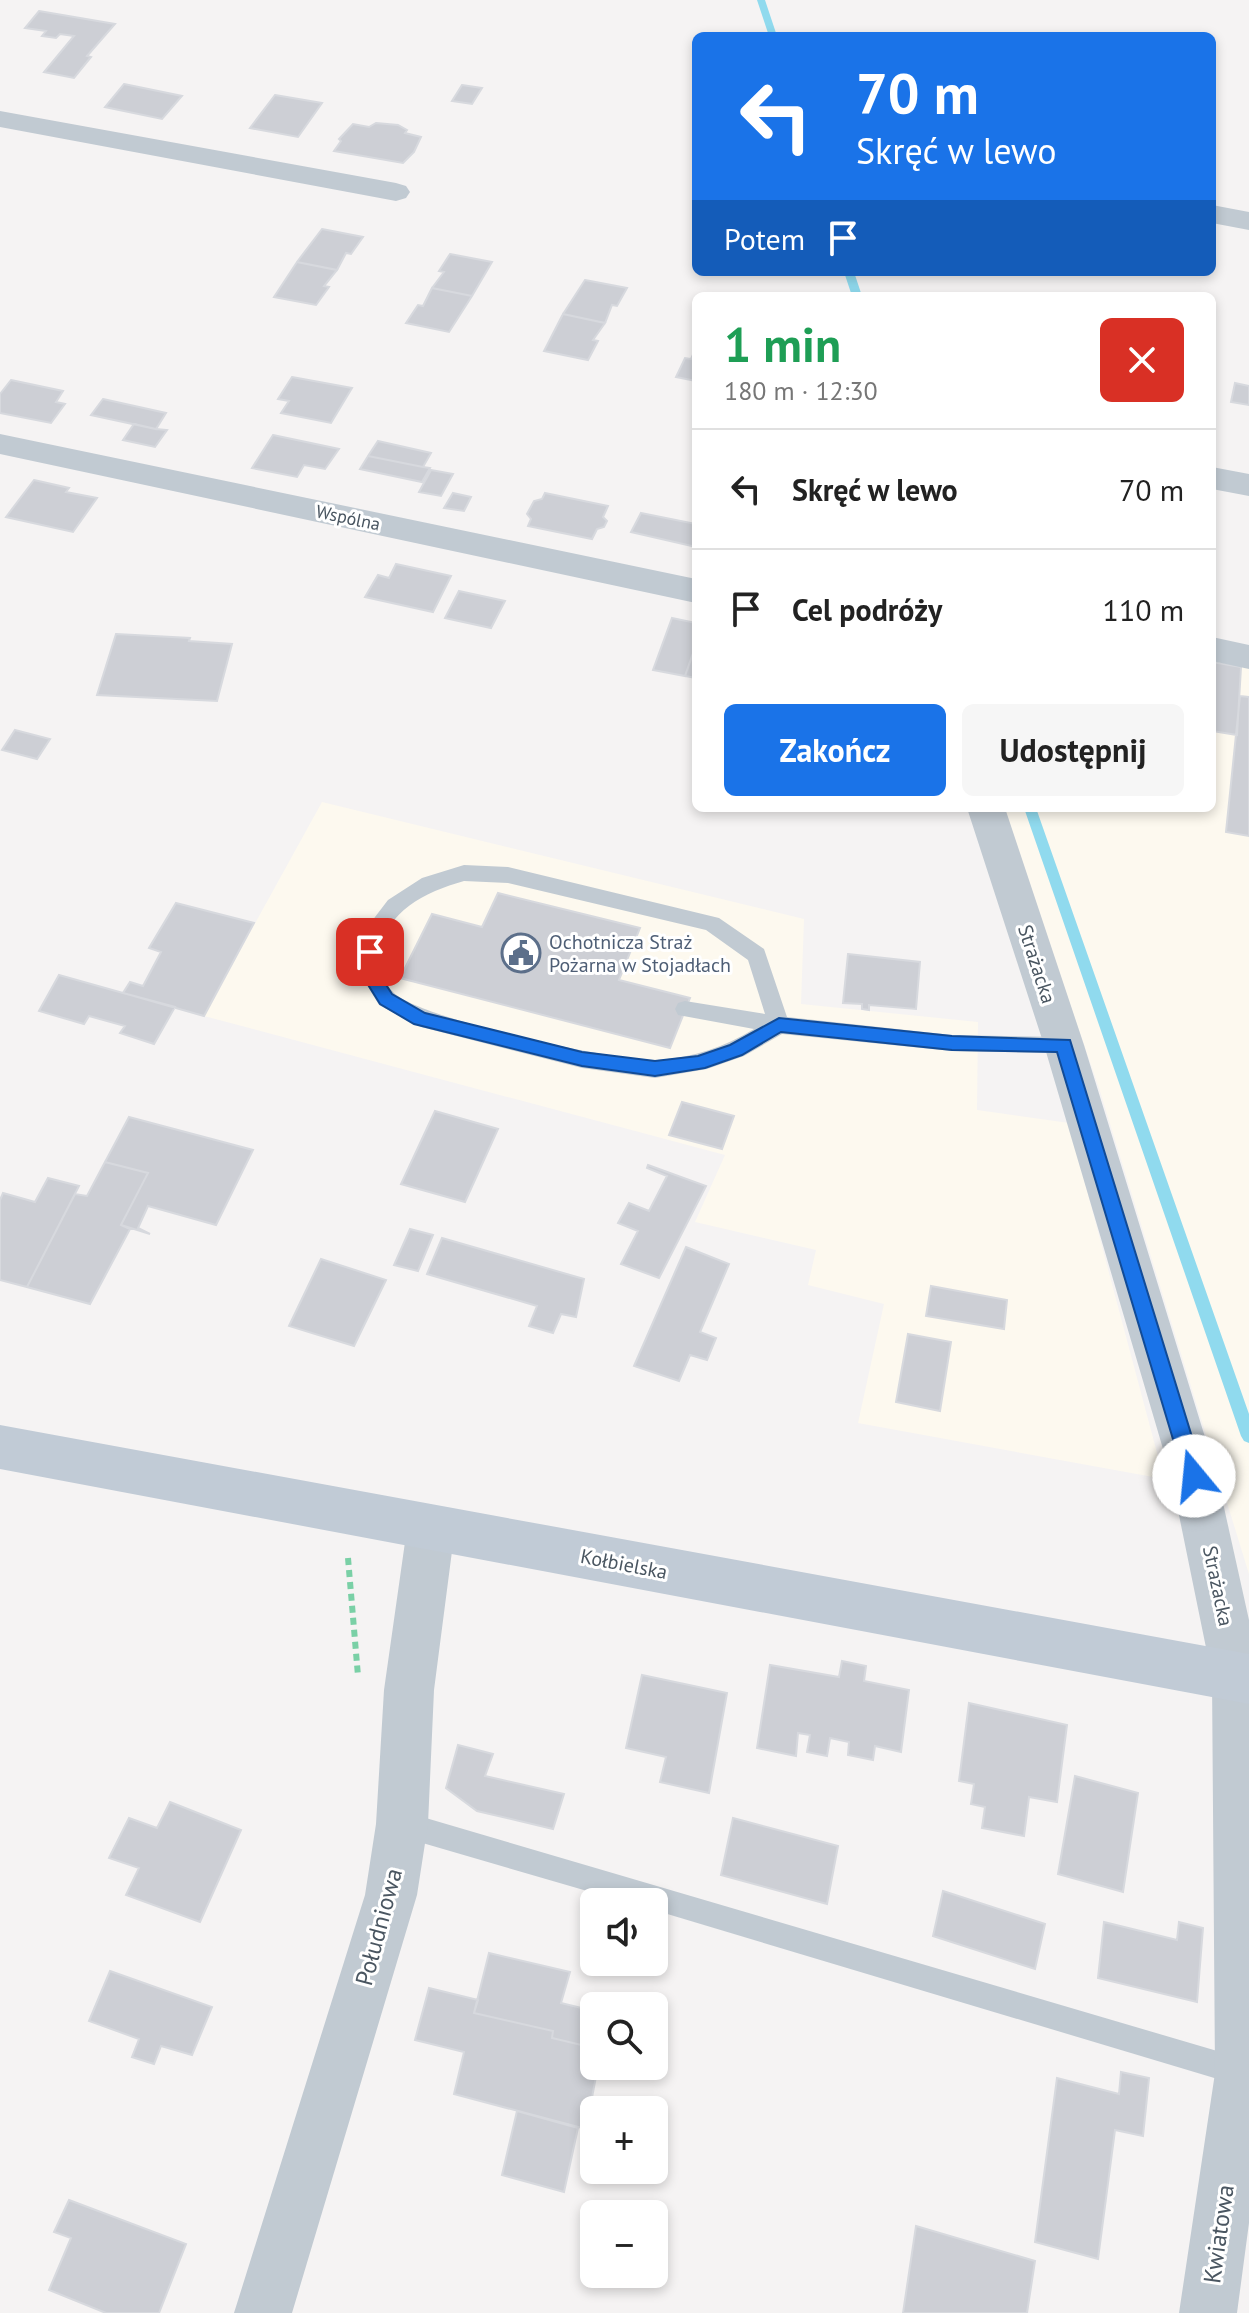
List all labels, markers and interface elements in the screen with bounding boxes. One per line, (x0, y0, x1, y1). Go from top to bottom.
text: 70 m (856, 57, 979, 129)
icon: left (724, 64, 828, 168)
text: Skręć w lewo (856, 127, 1056, 174)
icon: arrive (821, 216, 865, 260)
text: Potem (724, 219, 805, 258)
text: 1 min (724, 313, 841, 375)
button: close (1100, 318, 1184, 402)
text: 180 m · 12:30 (724, 374, 878, 407)
icon: left (724, 467, 768, 511)
text: Skręć w lewo (792, 470, 958, 509)
text: 70 m (1119, 470, 1184, 509)
street label: Wspólna (314, 499, 382, 536)
icon: arrive (724, 587, 768, 631)
text: Cel podróży (792, 590, 942, 629)
text: 110 m (1103, 590, 1184, 629)
button: Zakończ (724, 704, 946, 796)
button: Udostępnij (962, 704, 1184, 796)
pin (336, 918, 404, 986)
street label: Strażacka (1012, 921, 1062, 1007)
place label: Ochotnicza Straż Pożarna w Stojadłach (549, 929, 731, 978)
icon: arrive (348, 930, 392, 974)
public building icon: Ochotnicza Straż Pożarna w Stojadłach (500, 932, 542, 974)
position arrow (1152, 1434, 1236, 1518)
street label: Kołbielska (578, 1543, 670, 1585)
street label: Strażacka (1197, 1543, 1239, 1629)
street label: Południowa (348, 1865, 409, 1989)
map controls (580, 1888, 668, 2288)
button: sound (580, 1888, 668, 1976)
button: search (580, 1992, 668, 2080)
button: + (580, 2096, 668, 2184)
street label: Kwiatowa (1196, 2183, 1241, 2285)
button: − (580, 2200, 668, 2288)

